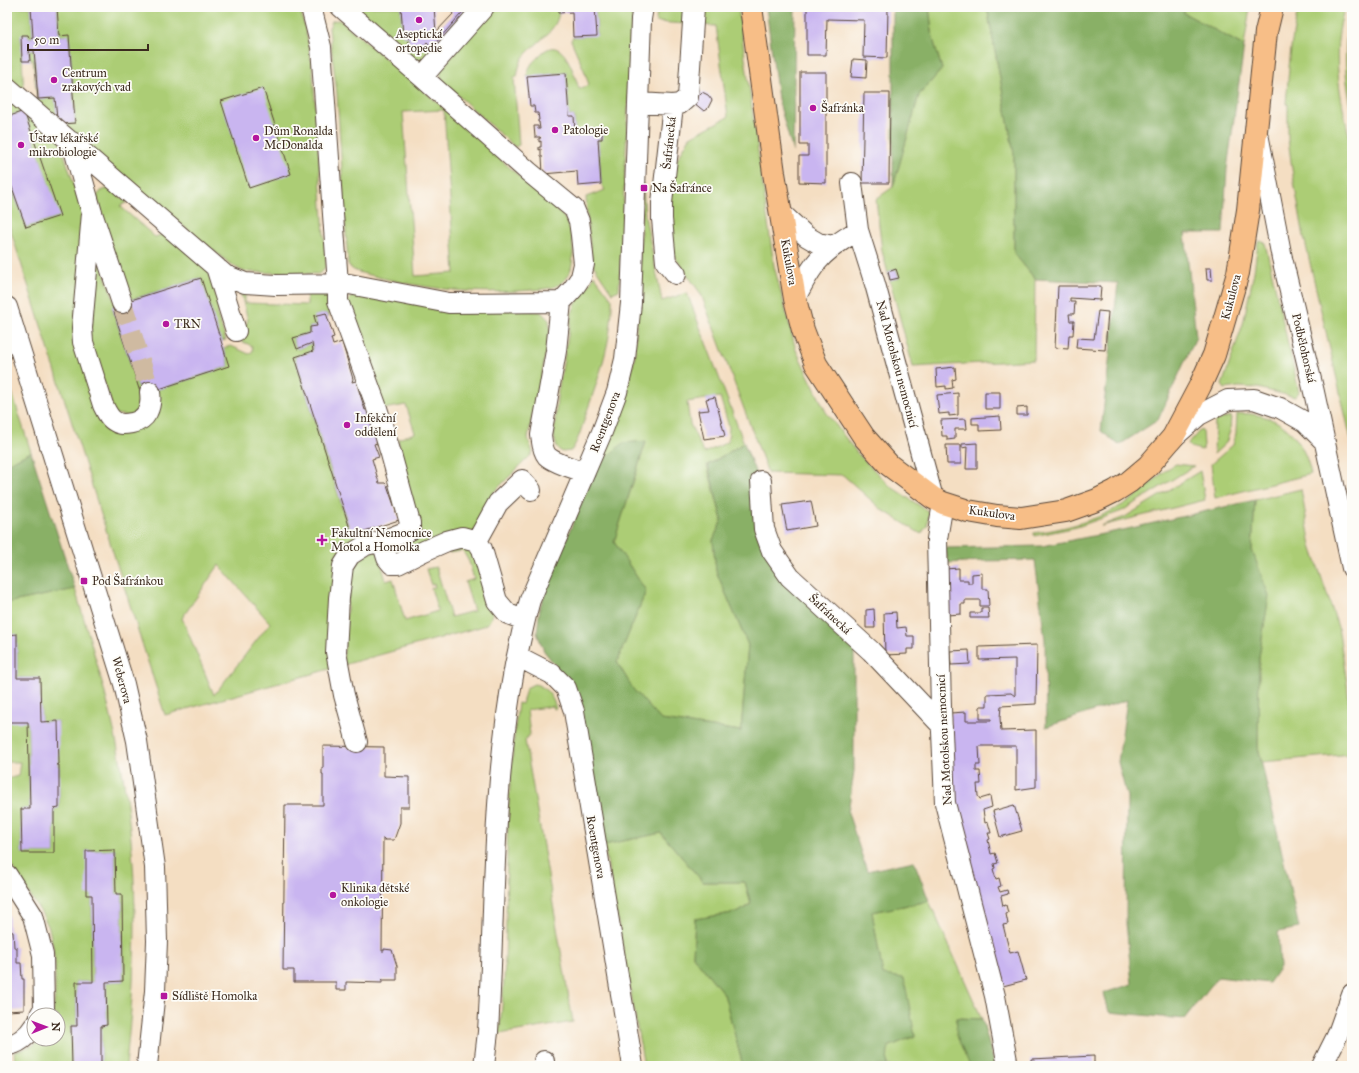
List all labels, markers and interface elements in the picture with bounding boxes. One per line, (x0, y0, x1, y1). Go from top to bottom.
marker: Aseptická ortopedie (414, 15, 424, 25)
scale bar (28, 26, 148, 52)
place label: Aseptická ortopedie (395, 27, 443, 55)
text: 50 m (34, 33, 59, 47)
place label: Centrum zrakových vad (62, 66, 131, 94)
marker: Centrum zrakových vad (49, 75, 59, 85)
place label: Šafránka (821, 99, 865, 115)
marker: Šafránka (808, 103, 818, 113)
street label: Šafránecká (657, 115, 679, 170)
place label: Patologie (563, 123, 608, 138)
place label: Dům Ronalda McDonalda (264, 124, 334, 152)
marker: Patologie (550, 125, 560, 135)
place label: Ústav lékařské mikrobiologie (29, 129, 98, 160)
marker: Dům Ronalda McDonalda (251, 133, 261, 143)
marker: Ústav lékařské mikrobiologie (16, 140, 26, 150)
place label: Na Šafránce (652, 179, 712, 195)
marker: Na Šafránce (639, 183, 649, 193)
street label: Kukulova (778, 238, 800, 287)
street label: Kukulova (1218, 272, 1244, 321)
street label: Nad Motolskou nemocnicí (873, 299, 921, 430)
street label: Podbělohorská (1289, 312, 1319, 385)
place label: TRN (174, 317, 201, 331)
marker: TRN (161, 319, 171, 329)
street label: Roentgenova (587, 389, 624, 455)
place label: Infekční oddělení (355, 411, 397, 439)
marker: Infekční oddělení (342, 420, 352, 430)
street label: Kukulova (968, 503, 1017, 523)
place label: Fakultní Nemocnice Motol a Homolka (331, 526, 431, 554)
marker: Fakultní Nemocnice Motol a Homolka (316, 534, 328, 546)
place label: Pod Šafránkou (92, 572, 164, 588)
marker: Pod Šafránkou (79, 576, 89, 586)
street label: Šafránecká (806, 589, 856, 638)
street label: Weberova (109, 655, 135, 706)
street label: Nad Motolskou nemocnicí (934, 673, 954, 806)
street label: Roentgenova (583, 814, 609, 881)
place label: Klinika dětské onkologie (341, 881, 409, 910)
marker: Klinika dětské onkologie (328, 890, 338, 900)
place label: Sídliště Homolka (172, 989, 258, 1003)
marker: Sídliště Homolka (159, 991, 169, 1001)
north arrow (26, 1007, 66, 1047)
text: N (49, 1022, 62, 1032)

